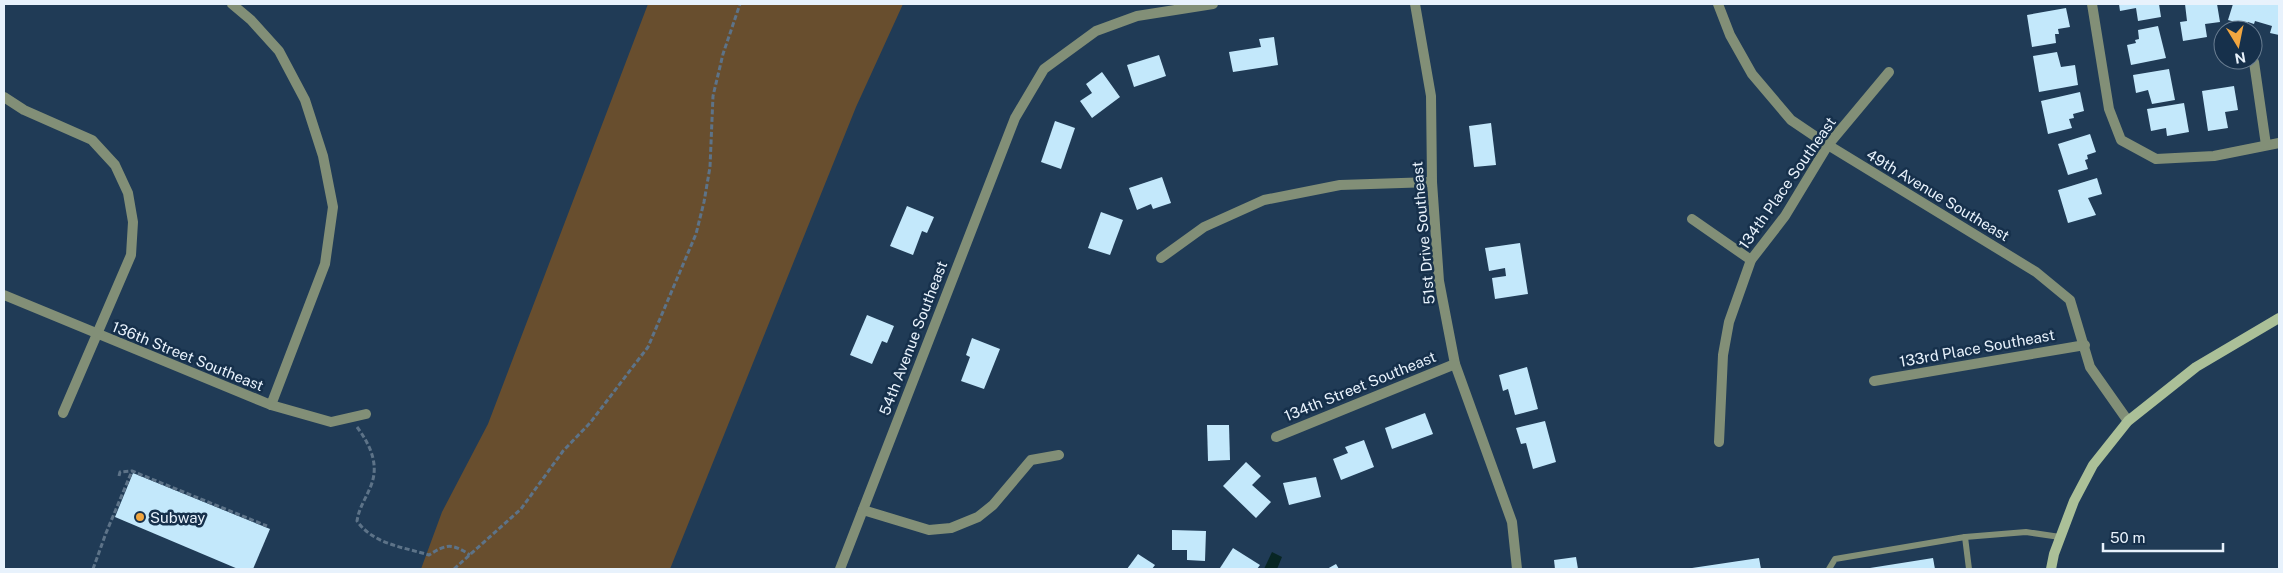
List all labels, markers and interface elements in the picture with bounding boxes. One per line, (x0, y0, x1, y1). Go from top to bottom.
north arrow (2213, 20, 2263, 70)
text: N (2233, 49, 2247, 67)
street label: 134th Place Southeast (1735, 114, 1839, 252)
street label: 49th Avenue Southeast (1864, 146, 2013, 244)
street label: 51st Drive Southeast (1408, 161, 1438, 305)
street label: 54th Avenue Southeast (876, 258, 950, 418)
street label: 136th Street Southeast (110, 318, 266, 394)
street label: 133rd Place Southeast (1898, 326, 2056, 370)
street label: 134th Street Southeast (1282, 348, 1438, 424)
place label: Subway (150, 509, 205, 526)
marker: Subway (134, 511, 146, 523)
scale bar (2103, 520, 2223, 552)
text: 50 m (2110, 529, 2145, 546)

